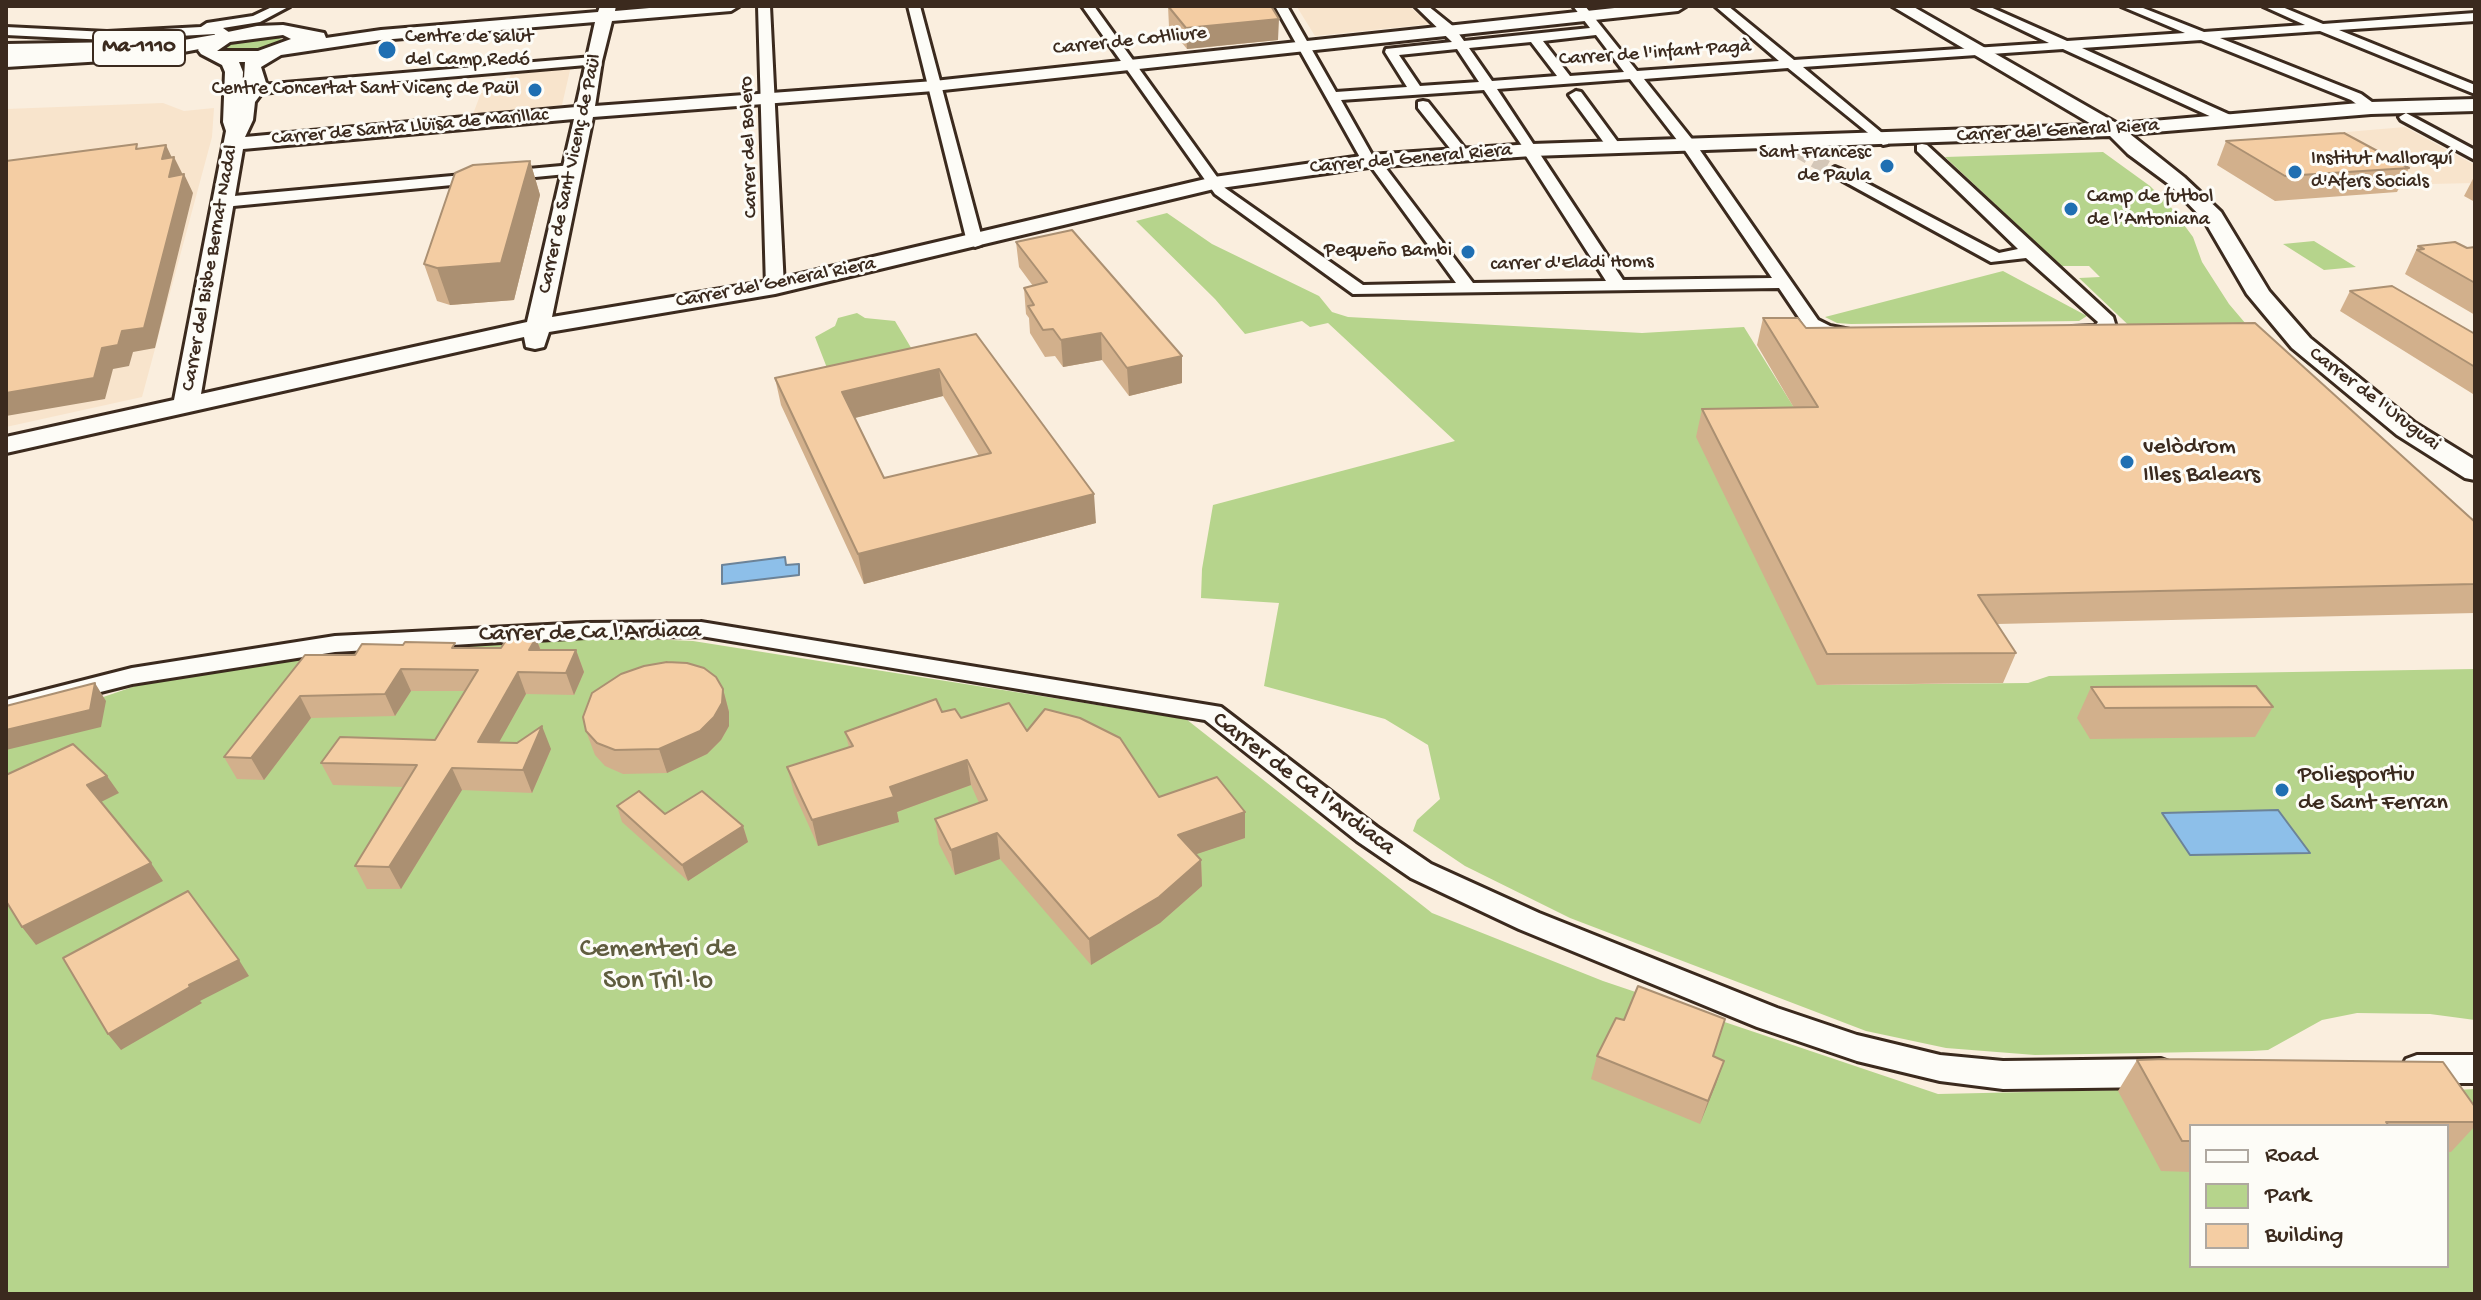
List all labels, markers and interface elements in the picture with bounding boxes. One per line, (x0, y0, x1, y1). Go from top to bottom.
street label: Carrer de Cotlliure (1052, 22, 1208, 62)
place label: Centre de salut del Camp Redó (405, 26, 533, 73)
road number: Ma-1110 (93, 30, 185, 66)
street label: Carrer de l'infant Pagà (1558, 35, 1752, 73)
marker: Centre de salut del Camp Redó (376, 39, 398, 61)
street label: Carrer de Sant Vicenç de Paül (534, 52, 608, 296)
street label: Carrer del Bolero (736, 76, 764, 218)
place label: Centre Concertat Sant Vicenç de Paül (212, 78, 519, 102)
marker: Centre Concertat Sant Vicenç de Paül (526, 81, 544, 99)
street label: Carrer de Santa Lluïsa de Marillac (271, 104, 549, 152)
street label: Carrer del General Riera (1956, 115, 2160, 149)
street label: Carrer del General Riera (1309, 139, 1513, 181)
place label: Sant Francesc de Paula (1759, 142, 1871, 189)
street label: Carrer del Bisbe Bernat Nadal (178, 143, 244, 393)
place label: Institut Mallorquí d'Afers Socials (2311, 148, 2453, 195)
marker: Sant Francesc de Paula (1878, 157, 1896, 175)
marker: Institut Mallorquí d'Afers Socials (2286, 163, 2304, 181)
place label: Camp de futbol de l’Antoniana (2087, 186, 2214, 233)
marker: Camp de futbol de l’Antoniana (2062, 200, 2080, 218)
place label: Pequeño Bambi (1324, 240, 1452, 264)
marker: Pequeño Bambi (1459, 243, 1477, 261)
street label: carrer d'Eladi Homs (1490, 251, 1654, 277)
street label: Carrer del General Riera (674, 253, 878, 315)
street label: Carrer de l'Uruguai (2303, 343, 2445, 457)
place label: velòdrom Illes Balears (2143, 434, 2260, 490)
marker: velòdrom Illes Balears (2118, 453, 2136, 471)
street label: Carrer de Ca l'Ardiaca (479, 618, 701, 650)
street label: Carrer de Ca l'Ardiaca (1206, 707, 1400, 863)
place label: Poliesportiu de Sant Ferran (2298, 762, 2448, 818)
marker: Poliesportiu de Sant Ferran (2273, 781, 2291, 799)
park label: Cementeri de Son Tril·lo (580, 934, 736, 1000)
legend (2189, 1124, 2449, 1268)
text: Road (2265, 1142, 2317, 1171)
text: Park (2265, 1182, 2311, 1211)
text: Building (2265, 1222, 2343, 1251)

